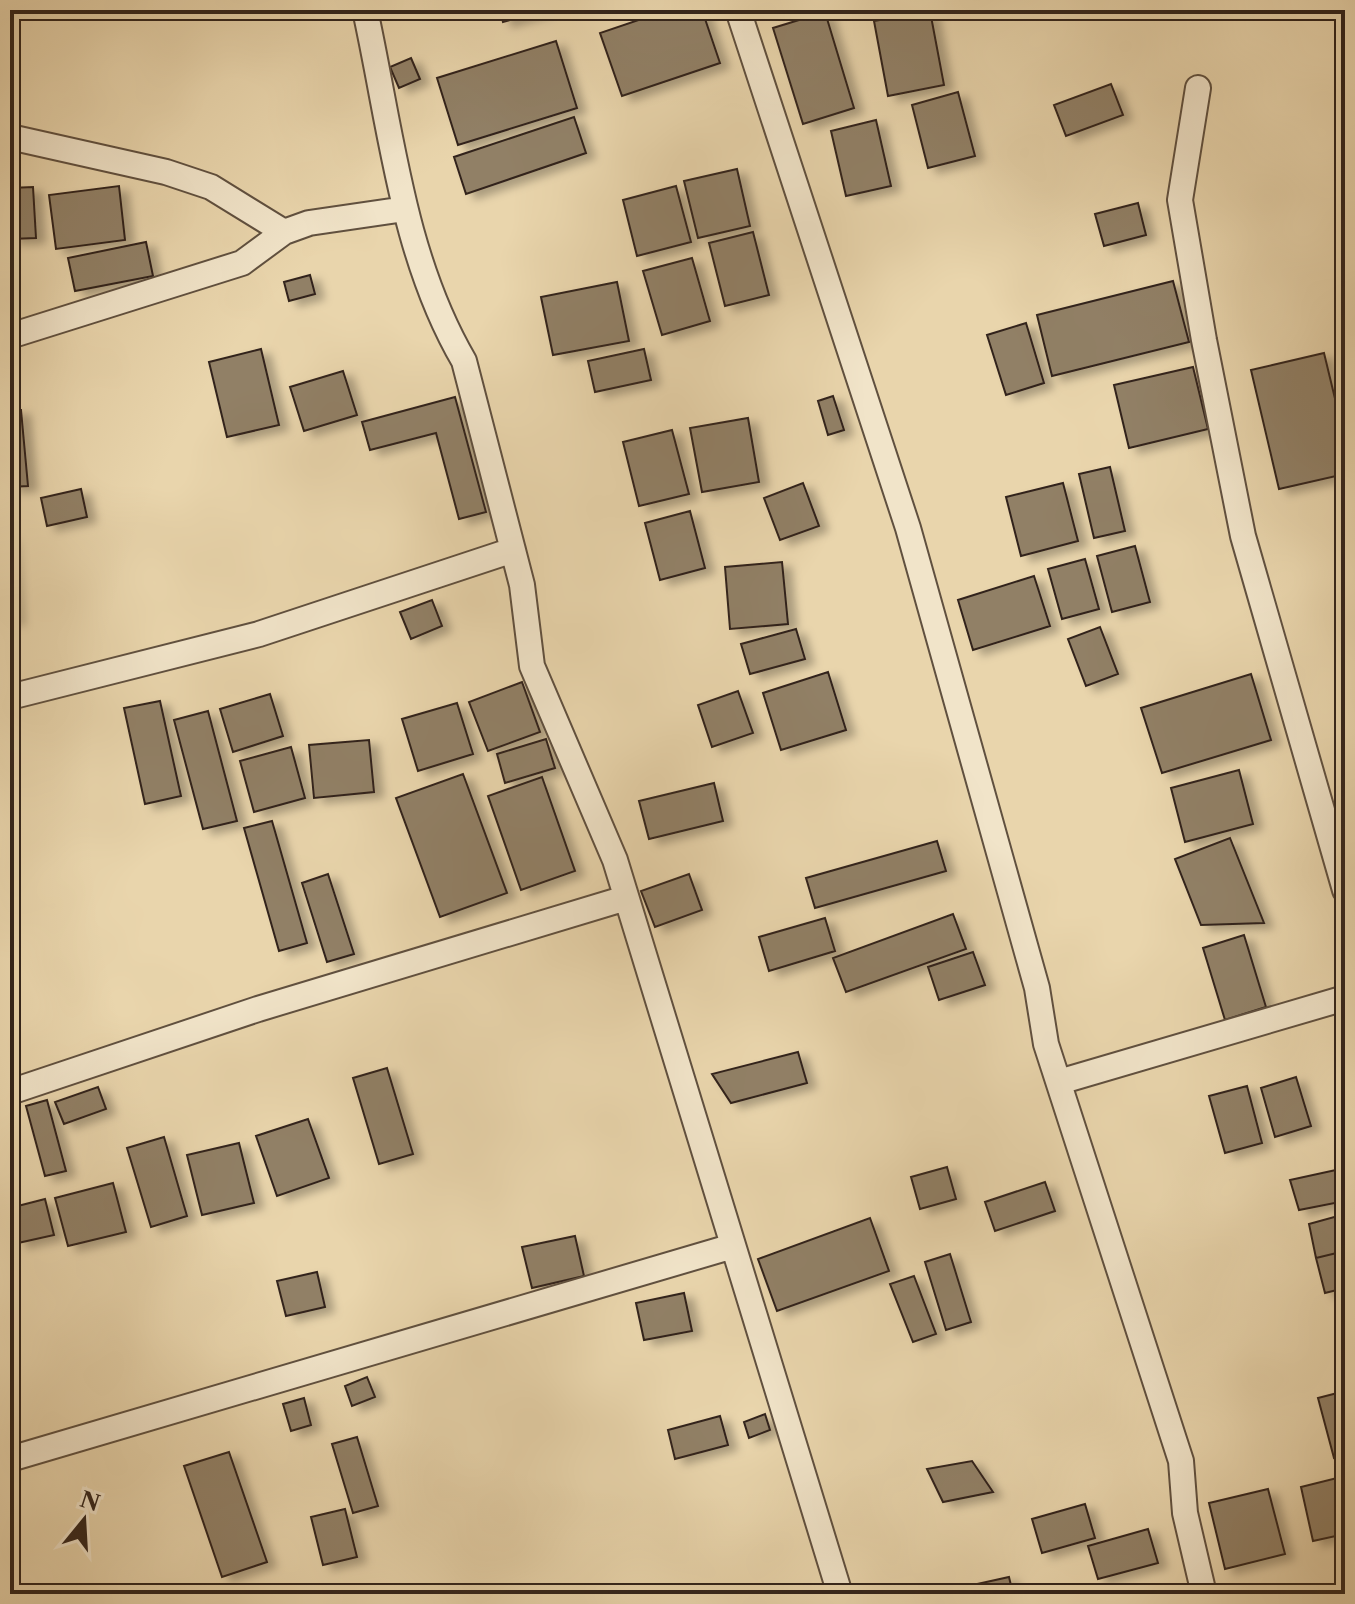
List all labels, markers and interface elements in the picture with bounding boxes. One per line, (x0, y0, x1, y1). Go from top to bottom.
north arrow (44, 1480, 124, 1560)
text: N (77, 1486, 103, 1517)

